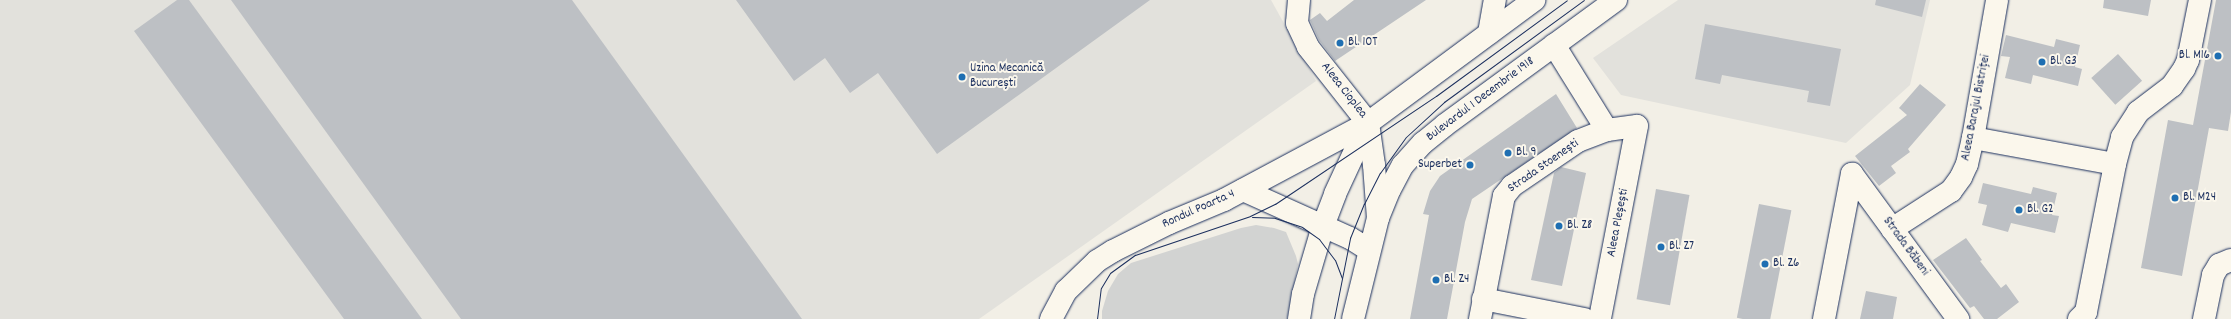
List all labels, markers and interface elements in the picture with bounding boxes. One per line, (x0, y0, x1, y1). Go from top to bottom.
place label: Bl. 10T (1348, 35, 1378, 51)
marker: Bl. 10T (1335, 38, 1345, 48)
place label: Bl. M16 (2179, 48, 2210, 64)
marker: Bl. M16 (2213, 51, 2223, 61)
street label: Bulevardul 1 Decembrie 1918 (1424, 54, 1538, 146)
street label: Aleea Barajul Bistriței (1959, 54, 1995, 162)
place label: Bl. G3 (2050, 54, 2077, 70)
marker: Bl. G3 (2037, 57, 2047, 67)
street label: Aleea Cioplea (1316, 60, 1370, 122)
place label: Uzina Mecanică București (970, 62, 1043, 93)
marker: Uzina Mecanică București (957, 72, 967, 82)
street label: Strada Stoenești (1506, 137, 1582, 197)
place label: Bl. 9 (1516, 145, 1536, 161)
marker: Bl. 9 (1503, 148, 1513, 158)
place label: Superbet (1418, 157, 1462, 173)
marker: Superbet (1465, 160, 1475, 170)
street label: Rondul Poarta 4 (1160, 187, 1238, 233)
street label: Aleea Pleșești (1605, 188, 1633, 258)
place label: Bl. M24 (2183, 190, 2216, 206)
marker: Bl. M24 (2170, 193, 2180, 203)
place label: Bl. G2 (2027, 202, 2054, 218)
marker: Bl. G2 (2014, 205, 2024, 215)
street label: Strada Băbeni (1878, 215, 1932, 279)
place label: Bl. Z8 (1567, 218, 1592, 234)
marker: Bl. Z8 (1554, 221, 1564, 231)
place label: Bl. Z7 (1669, 239, 1694, 255)
marker: Bl. Z7 (1656, 242, 1666, 252)
place label: Bl. Z6 (1773, 256, 1799, 272)
marker: Bl. Z6 (1760, 259, 1770, 269)
place label: Bl. Z4 (1444, 272, 1470, 288)
marker: Bl. Z4 (1431, 275, 1441, 285)

